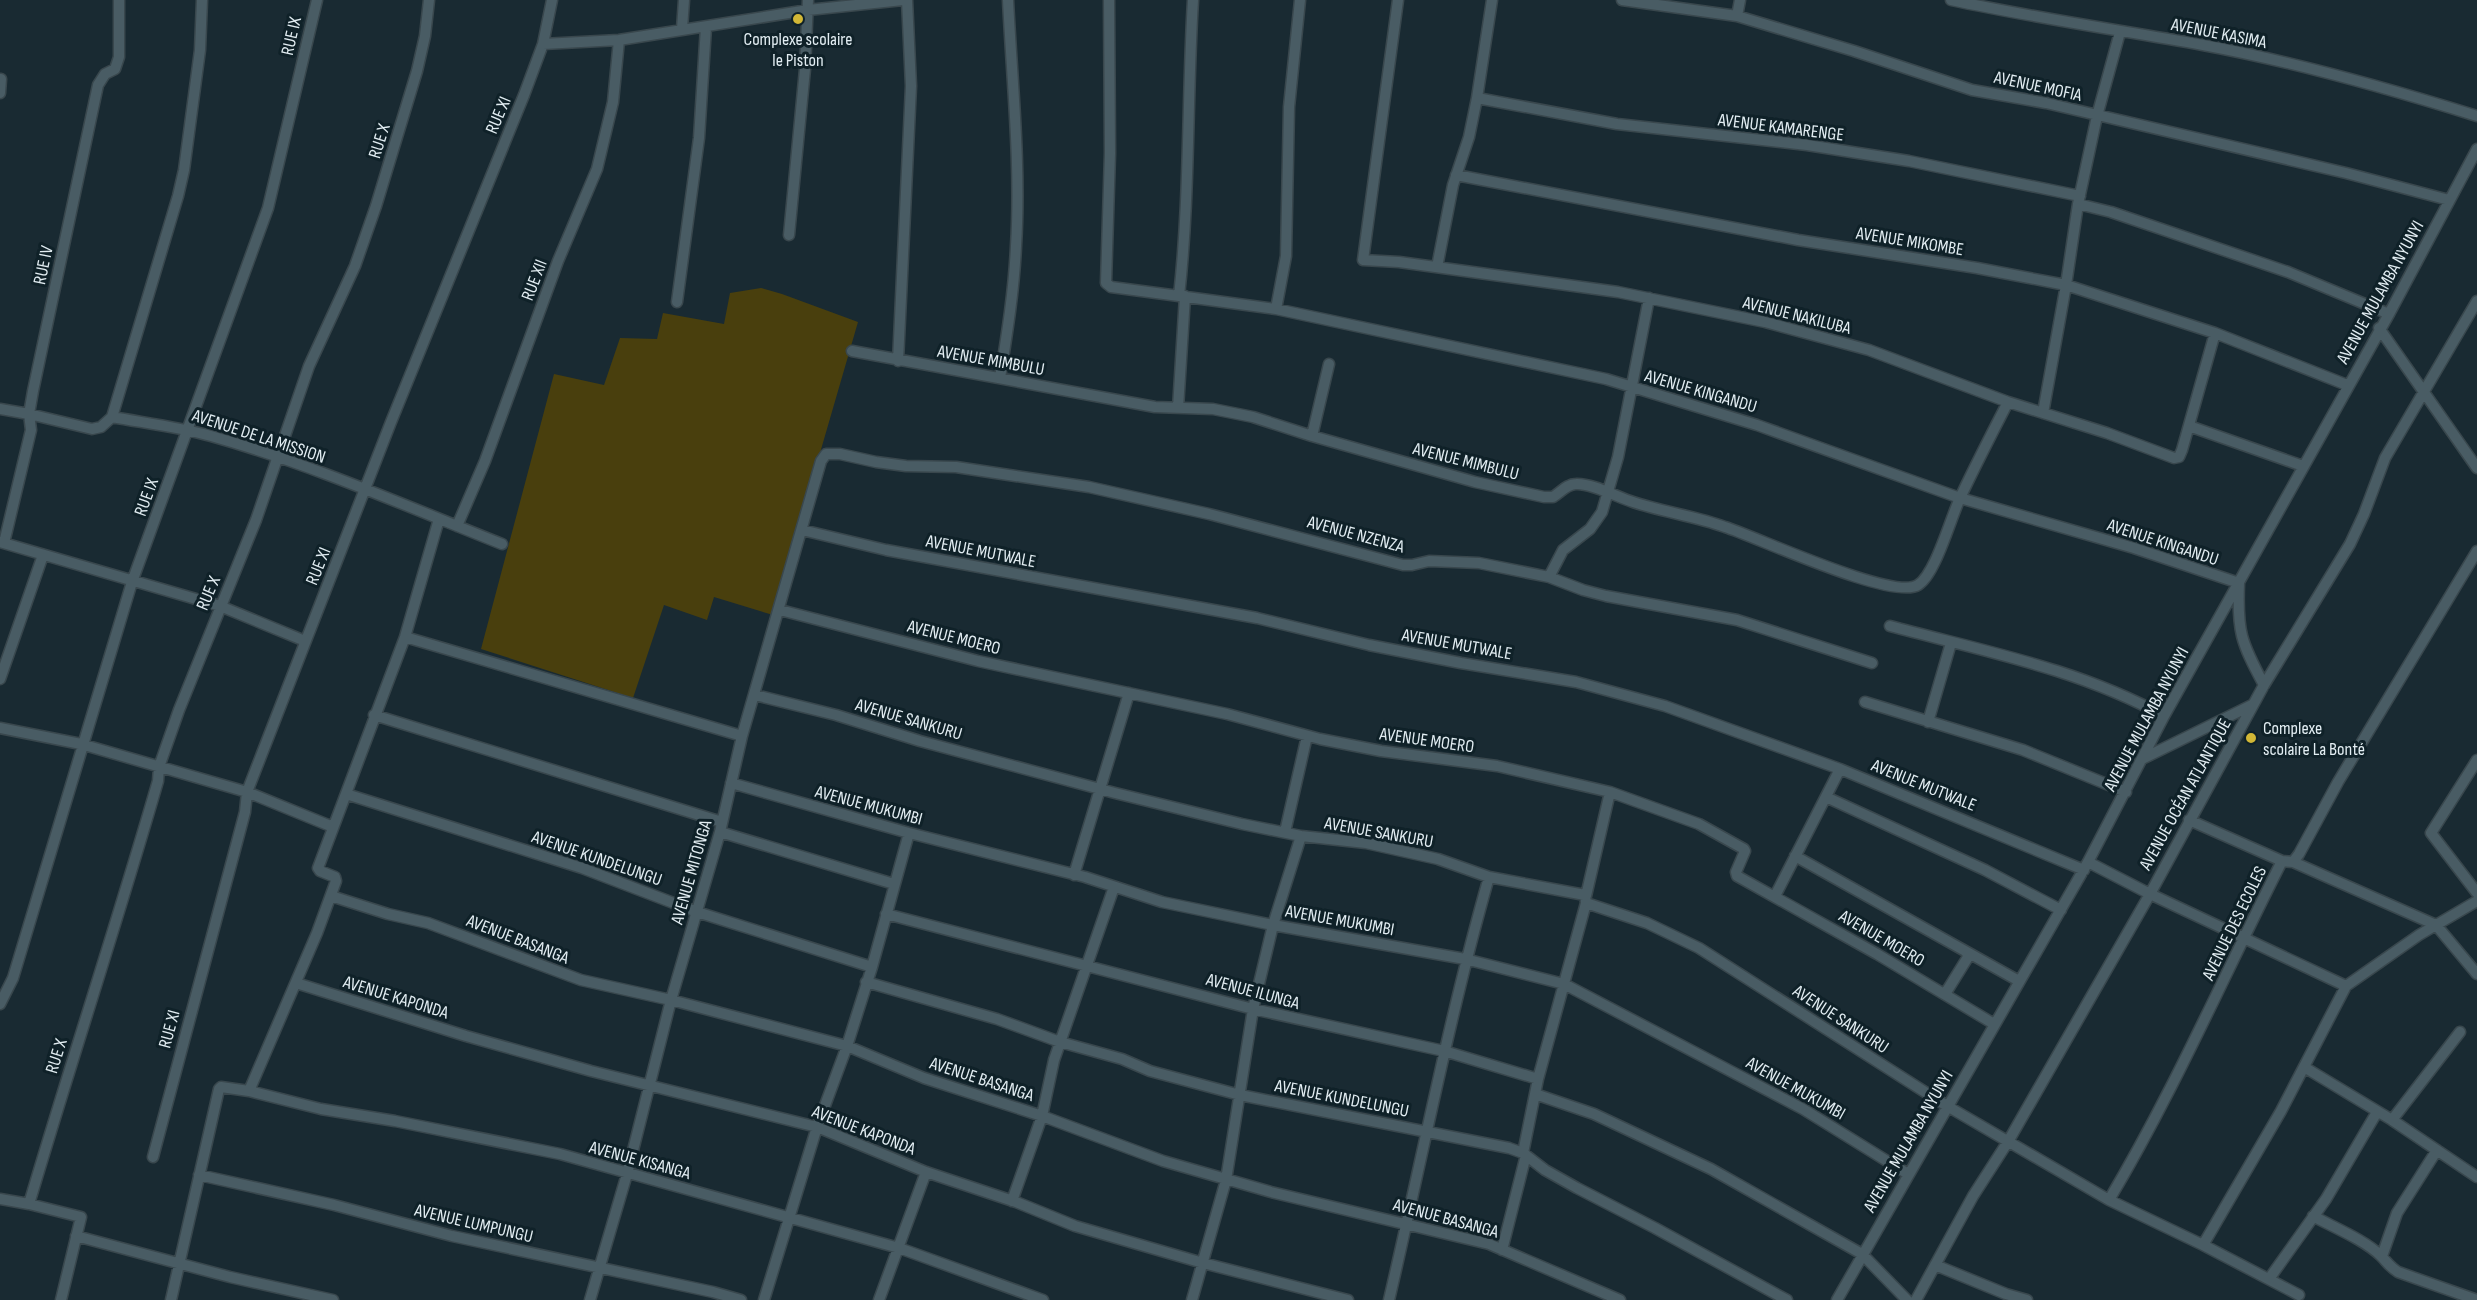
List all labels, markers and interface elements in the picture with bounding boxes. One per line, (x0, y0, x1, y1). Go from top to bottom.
marker: Complexe scolaire le Piston (791, 12, 805, 26)
street label: AVENUE KASIMA (2168, 14, 2269, 53)
street label: RUE IX (277, 15, 306, 57)
place label: Complexe scolaire le Piston (744, 29, 852, 71)
street label: AVENUE MOFIA (1991, 67, 2084, 106)
street label: RUE XI (481, 93, 516, 137)
street label: AVENUE KAMARENGE (1716, 109, 1845, 146)
street label: RUE X (364, 121, 395, 161)
street label: AVENUE MULAMBA NYUNYI (2332, 217, 2428, 368)
street label: AVENUE MIKOMBE (1854, 222, 1965, 260)
street label: RUE IV (29, 244, 58, 286)
street label: RUE XII (517, 257, 552, 304)
street label: AVENUE NAKILUBA (1740, 292, 1853, 339)
street label: AVENUE MIMBULU (935, 341, 1046, 380)
street label: AVENUE KINGANDU (1641, 365, 1759, 418)
street label: AVENUE DE LA MISSION (189, 405, 328, 468)
street label: AVENUE MIMBULU (1410, 438, 1521, 485)
street label: RUE IX (130, 475, 163, 519)
street label: AVENUE NZENZA (1304, 511, 1407, 558)
street label: AVENUE KINGANDU (2104, 514, 2221, 570)
street label: AVENUE MUTWALE (923, 530, 1037, 572)
street label: RUE XI (301, 544, 335, 588)
street label: RUE X (192, 573, 225, 613)
street label: AVENUE MOERO (904, 616, 1003, 659)
street label: AVENUE MUTWALE (1399, 624, 1513, 664)
street label: AVENUE MULAMBA NYUNYI (2099, 644, 2193, 796)
street label: AVENUE SANKURU (852, 694, 965, 745)
street label: AVENUE OCÉAN ATLANTIQUE (2135, 715, 2236, 874)
place label: Complexe scolaire La Bonté (2263, 718, 2365, 760)
street label: AVENUE MOERO (1377, 723, 1475, 758)
marker: Complexe scolaire La Bonté (2244, 731, 2258, 745)
street label: AVENUE MUTWALE (1867, 755, 1979, 816)
street label: AVENUE MUKUMBI (812, 781, 925, 830)
street label: AVENUE SANKURU (1322, 812, 1435, 852)
street label: AVENUE MITONGA (666, 817, 716, 928)
street label: AVENUE KUNDELUNGU (528, 826, 665, 891)
street label: AVENUE DES ECOLES (2197, 862, 2271, 985)
street label: AVENUE MUKUMBI (1283, 900, 1396, 940)
street label: AVENUE MOERO (1834, 905, 1928, 971)
street label: AVENUE BASANGA (463, 910, 572, 969)
street label: AVENUE ILUNGA (1203, 969, 1302, 1014)
street label: AVENUE KAPONDA (340, 971, 451, 1024)
street label: AVENUE SANKURU (1788, 980, 1893, 1058)
street label: RUE XI (154, 1008, 185, 1051)
street label: RUE X (41, 1036, 72, 1076)
street label: AVENUE BASANGA (926, 1052, 1037, 1106)
street label: AVENUE MUKUMBI (1742, 1052, 1849, 1124)
street label: AVENUE MULAMBA NYUNYI (1859, 1067, 1958, 1217)
street label: AVENUE KUNDELUNGU (1272, 1075, 1411, 1122)
street label: AVENUE KAPONDA (808, 1101, 919, 1160)
street label: AVENUE KISANGA (586, 1137, 693, 1184)
street label: AVENUE BASANGA (1390, 1194, 1501, 1243)
street label: AVENUE LUMPUNGU (412, 1199, 535, 1247)

